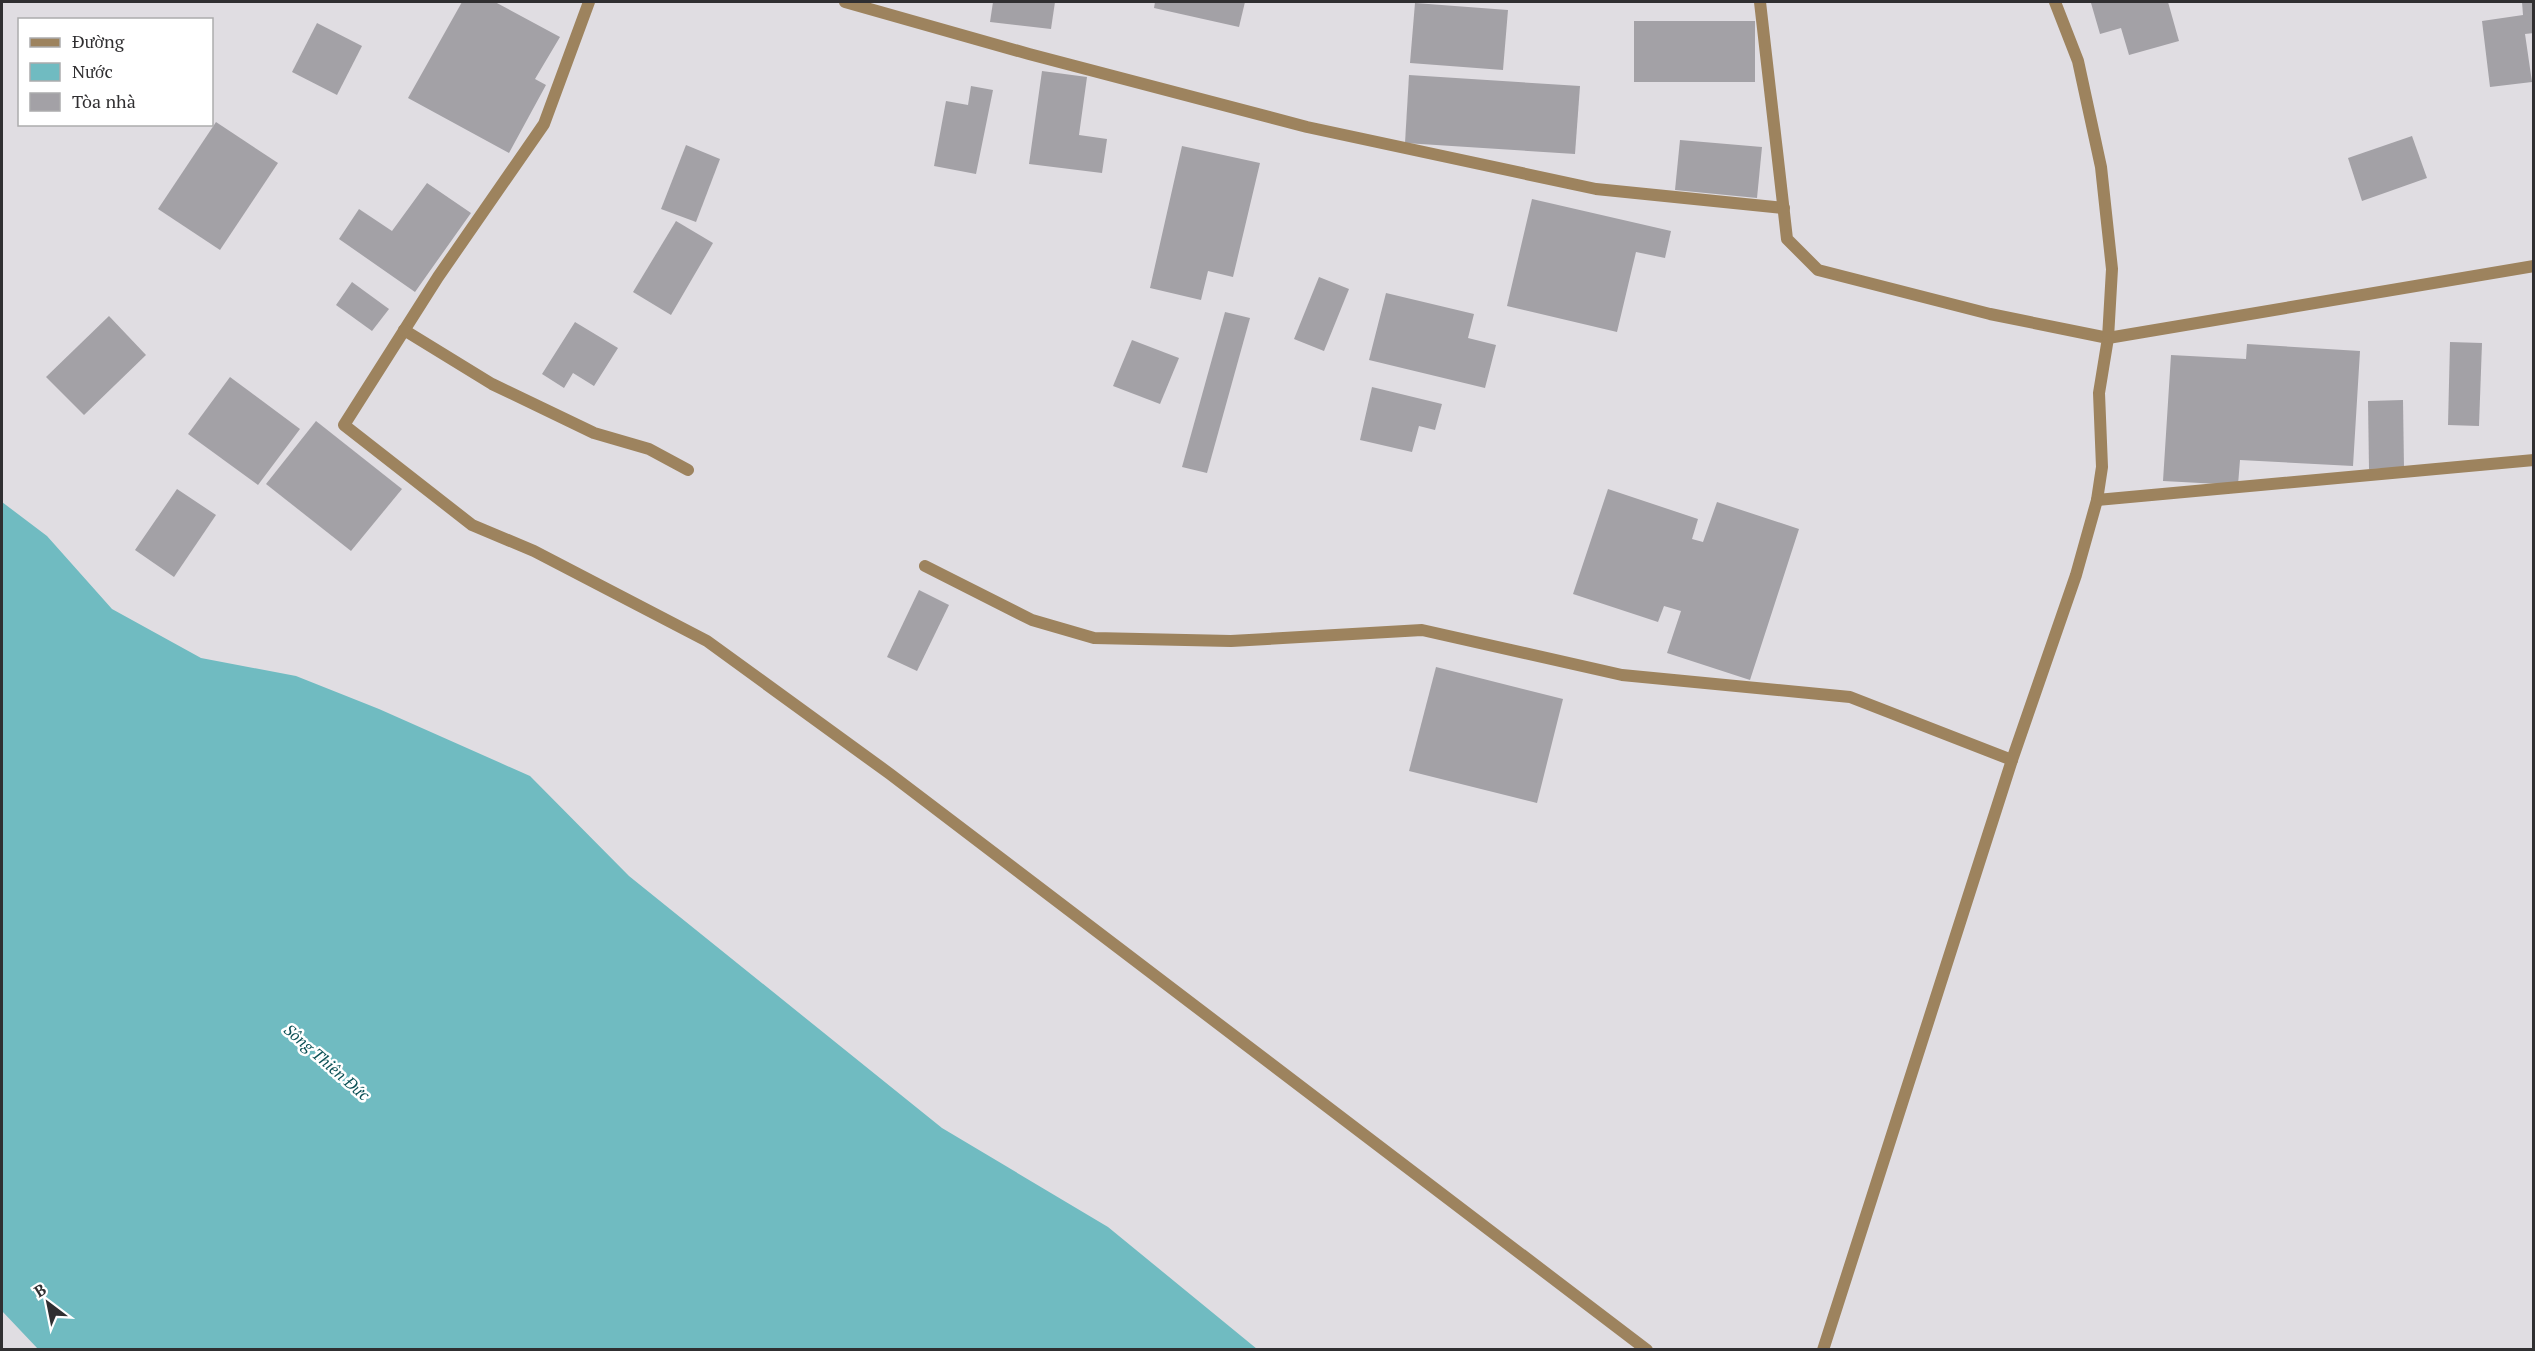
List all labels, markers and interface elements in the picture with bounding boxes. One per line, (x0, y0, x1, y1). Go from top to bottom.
legend (18, 18, 213, 126)
text: Đường (72, 29, 125, 53)
text: Nước (72, 59, 113, 83)
text: Tòa nhà (72, 89, 136, 113)
water label: Sông Thiên Đức (279, 1019, 375, 1105)
north arrow (18, 1273, 78, 1333)
text: B (30, 1278, 50, 1302)

